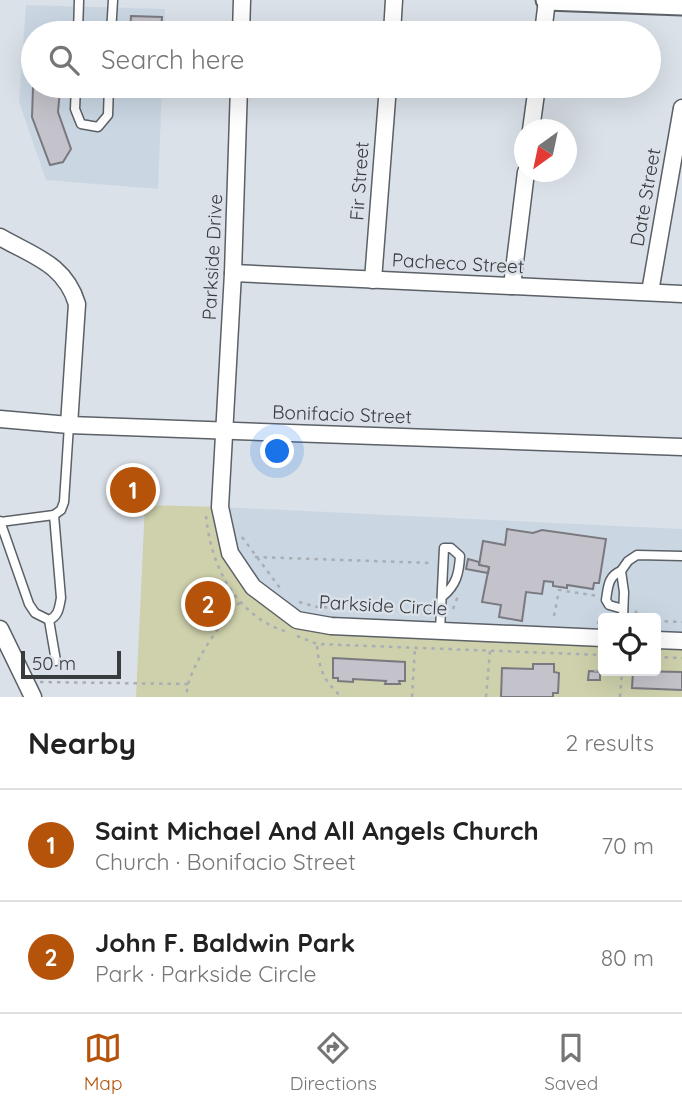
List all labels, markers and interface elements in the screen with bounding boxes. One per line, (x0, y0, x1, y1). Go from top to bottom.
search box (21, 21, 661, 98)
icon: search (45, 41, 83, 79)
text: Search here (101, 43, 245, 76)
north arrow (514, 119, 577, 182)
street label: Fir Street (344, 141, 374, 221)
street label: Date Street (625, 146, 665, 248)
street label: Parkside Drive (197, 193, 227, 321)
street label: Pacheco Street (391, 248, 525, 278)
street label: Bonifacio Street (272, 400, 412, 428)
your location (260, 434, 294, 468)
pin: 1 (110, 464, 156, 516)
pin: 2 (185, 578, 231, 630)
street label: Parkside Circle (318, 590, 448, 620)
map controls (598, 613, 661, 676)
button: locate (598, 613, 661, 676)
scale bar (21, 648, 121, 680)
text: 50 m (32, 651, 76, 675)
text: Nearby (28, 724, 136, 762)
text: 2 results (565, 728, 654, 757)
text: Saint Michael And All Angels Church (95, 814, 539, 847)
text: 1 (47, 831, 55, 860)
text: 70 m (601, 831, 654, 860)
text: Church · Bonifacio Street (95, 847, 356, 876)
text: John F. Baldwin Park (95, 926, 355, 959)
text: 2 (44, 943, 58, 972)
text: 80 m (601, 943, 654, 972)
text: Park · Parkside Circle (95, 959, 317, 988)
tab: Map (84, 1029, 122, 1095)
tab: Directions (290, 1029, 377, 1095)
tab: Saved (544, 1029, 598, 1095)

